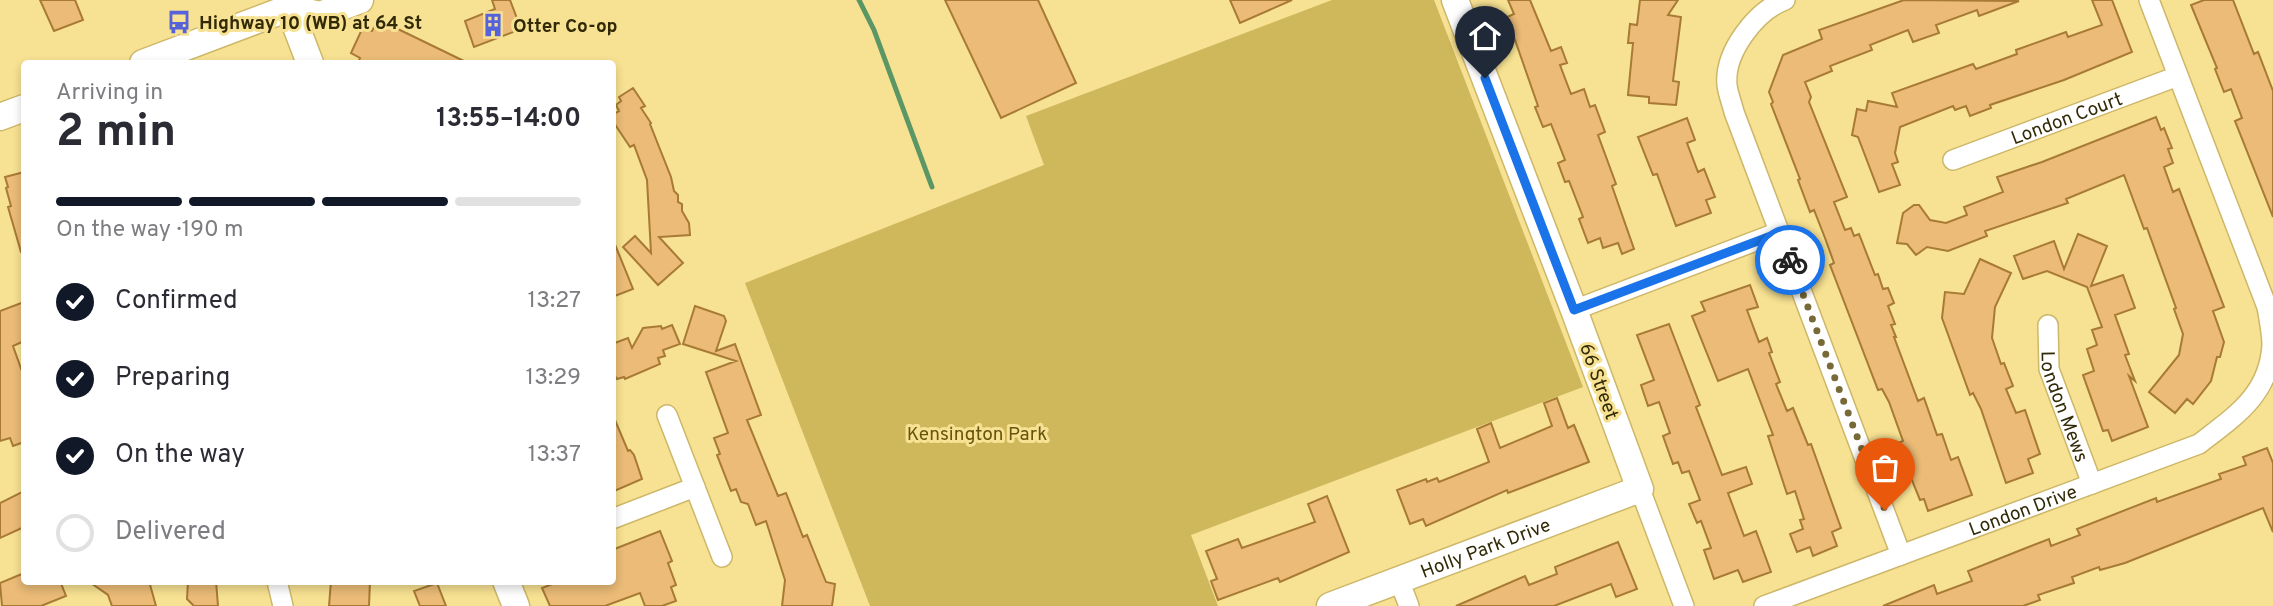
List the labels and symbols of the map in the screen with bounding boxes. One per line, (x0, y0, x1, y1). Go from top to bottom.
pin (1455, 6, 1515, 78)
bus stop icon: Highway 10 (WB) at 64 St (165, 8, 193, 36)
building icon: Otter Co-op (479, 11, 507, 39)
place label: Highway 10 (WB) at 64 St (199, 12, 422, 36)
place label: Otter Co-op (513, 15, 618, 39)
street label: London Court (2008, 88, 2126, 151)
courier (1755, 225, 1825, 295)
street label: 66 Street (1573, 340, 1623, 423)
street label: London Mews (2035, 351, 2093, 466)
park label: Kensington Park (907, 423, 1047, 447)
pin (1855, 438, 1915, 510)
street label: London Drive (1966, 480, 2081, 543)
street label: Holly Park Drive (1418, 514, 1554, 585)

